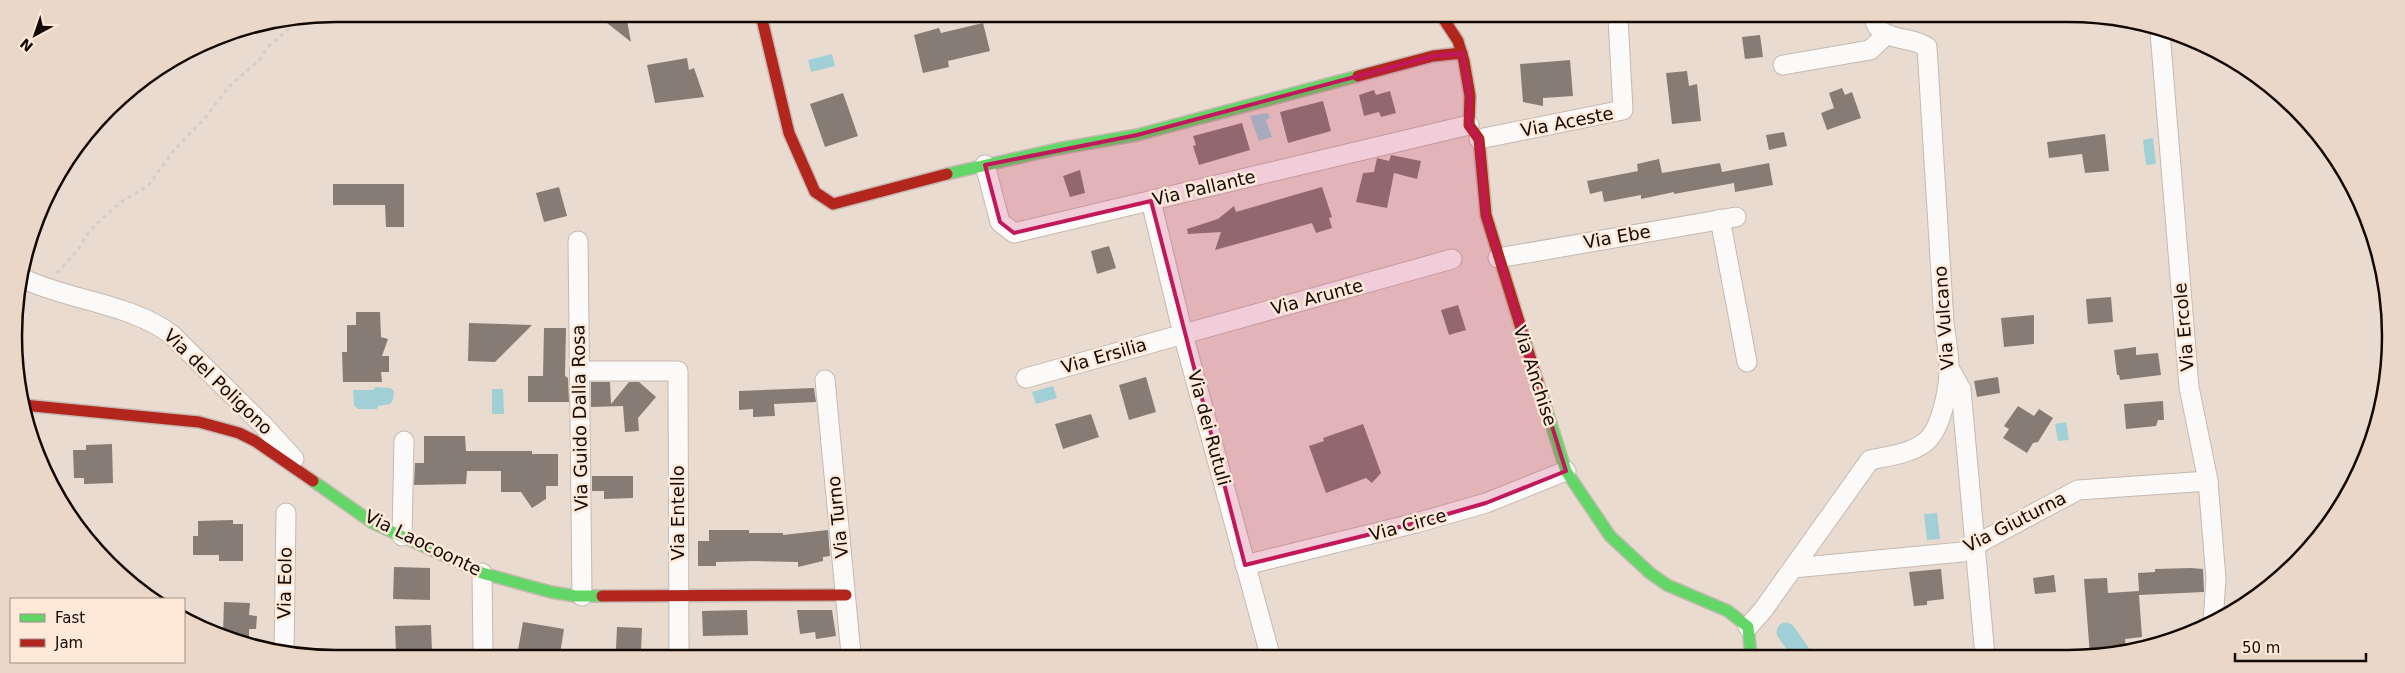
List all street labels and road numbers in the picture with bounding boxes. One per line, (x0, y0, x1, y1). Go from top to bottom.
street label: Via Aceste (1519, 102, 1615, 141)
street label: Via Pallante (1150, 165, 1258, 210)
street label: Via Ebe (1582, 220, 1652, 253)
street label: Via Vulcano (1929, 265, 1958, 371)
street label: Via Arunte (1269, 274, 1365, 319)
street label: Via Ercole (2169, 282, 2198, 372)
street label: Via Anchise (1509, 323, 1562, 429)
street label: Via del Poligono (160, 324, 277, 439)
street label: Via Guido Dalla Rosa (567, 324, 592, 512)
street label: Via Ersilia (1059, 333, 1149, 378)
street label: Via dei Rutuli (1184, 368, 1235, 488)
street label: Via Entello (667, 465, 688, 561)
street label: Via Turno (823, 475, 852, 559)
street label: Via Giuturna (1960, 487, 2069, 556)
street label: Via Circe (1367, 504, 1449, 545)
street label: Via Laocoonte (361, 505, 485, 580)
street label: Via Eolo (273, 547, 296, 619)

